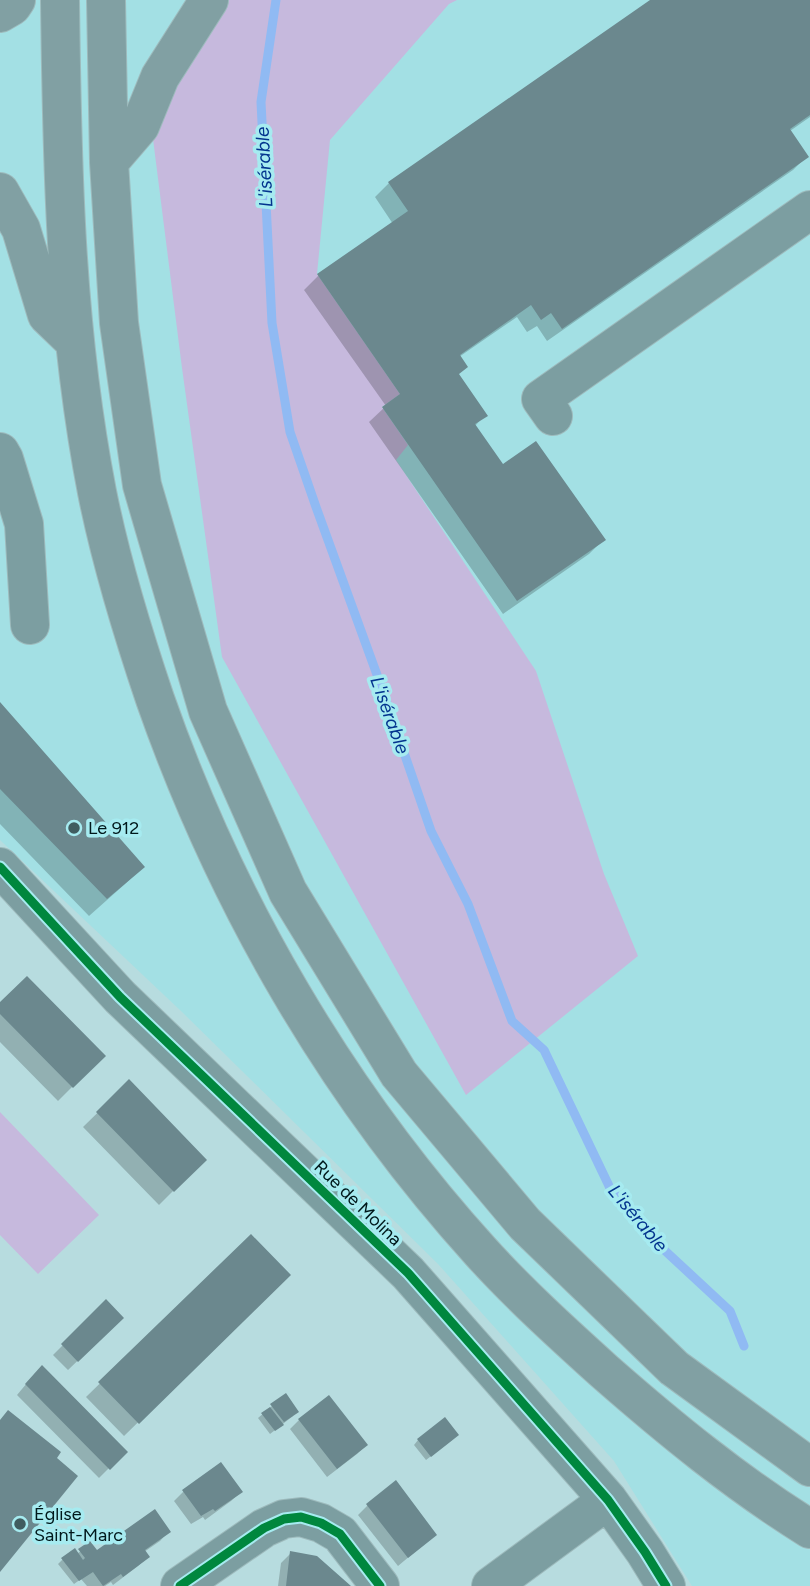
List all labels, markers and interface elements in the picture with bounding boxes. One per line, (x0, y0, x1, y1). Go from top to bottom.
water label: L'isérable (250, 125, 278, 208)
water label: L'isérable (365, 673, 415, 757)
place label: Le 912 (88, 817, 139, 839)
marker: Le 912 (66, 820, 82, 836)
street label: Rue de Molina (310, 1156, 406, 1250)
water label: L'isérable (603, 1180, 673, 1257)
place label: Église Saint-Marc (34, 1503, 123, 1546)
marker: Église Saint-Marc (12, 1516, 28, 1532)

